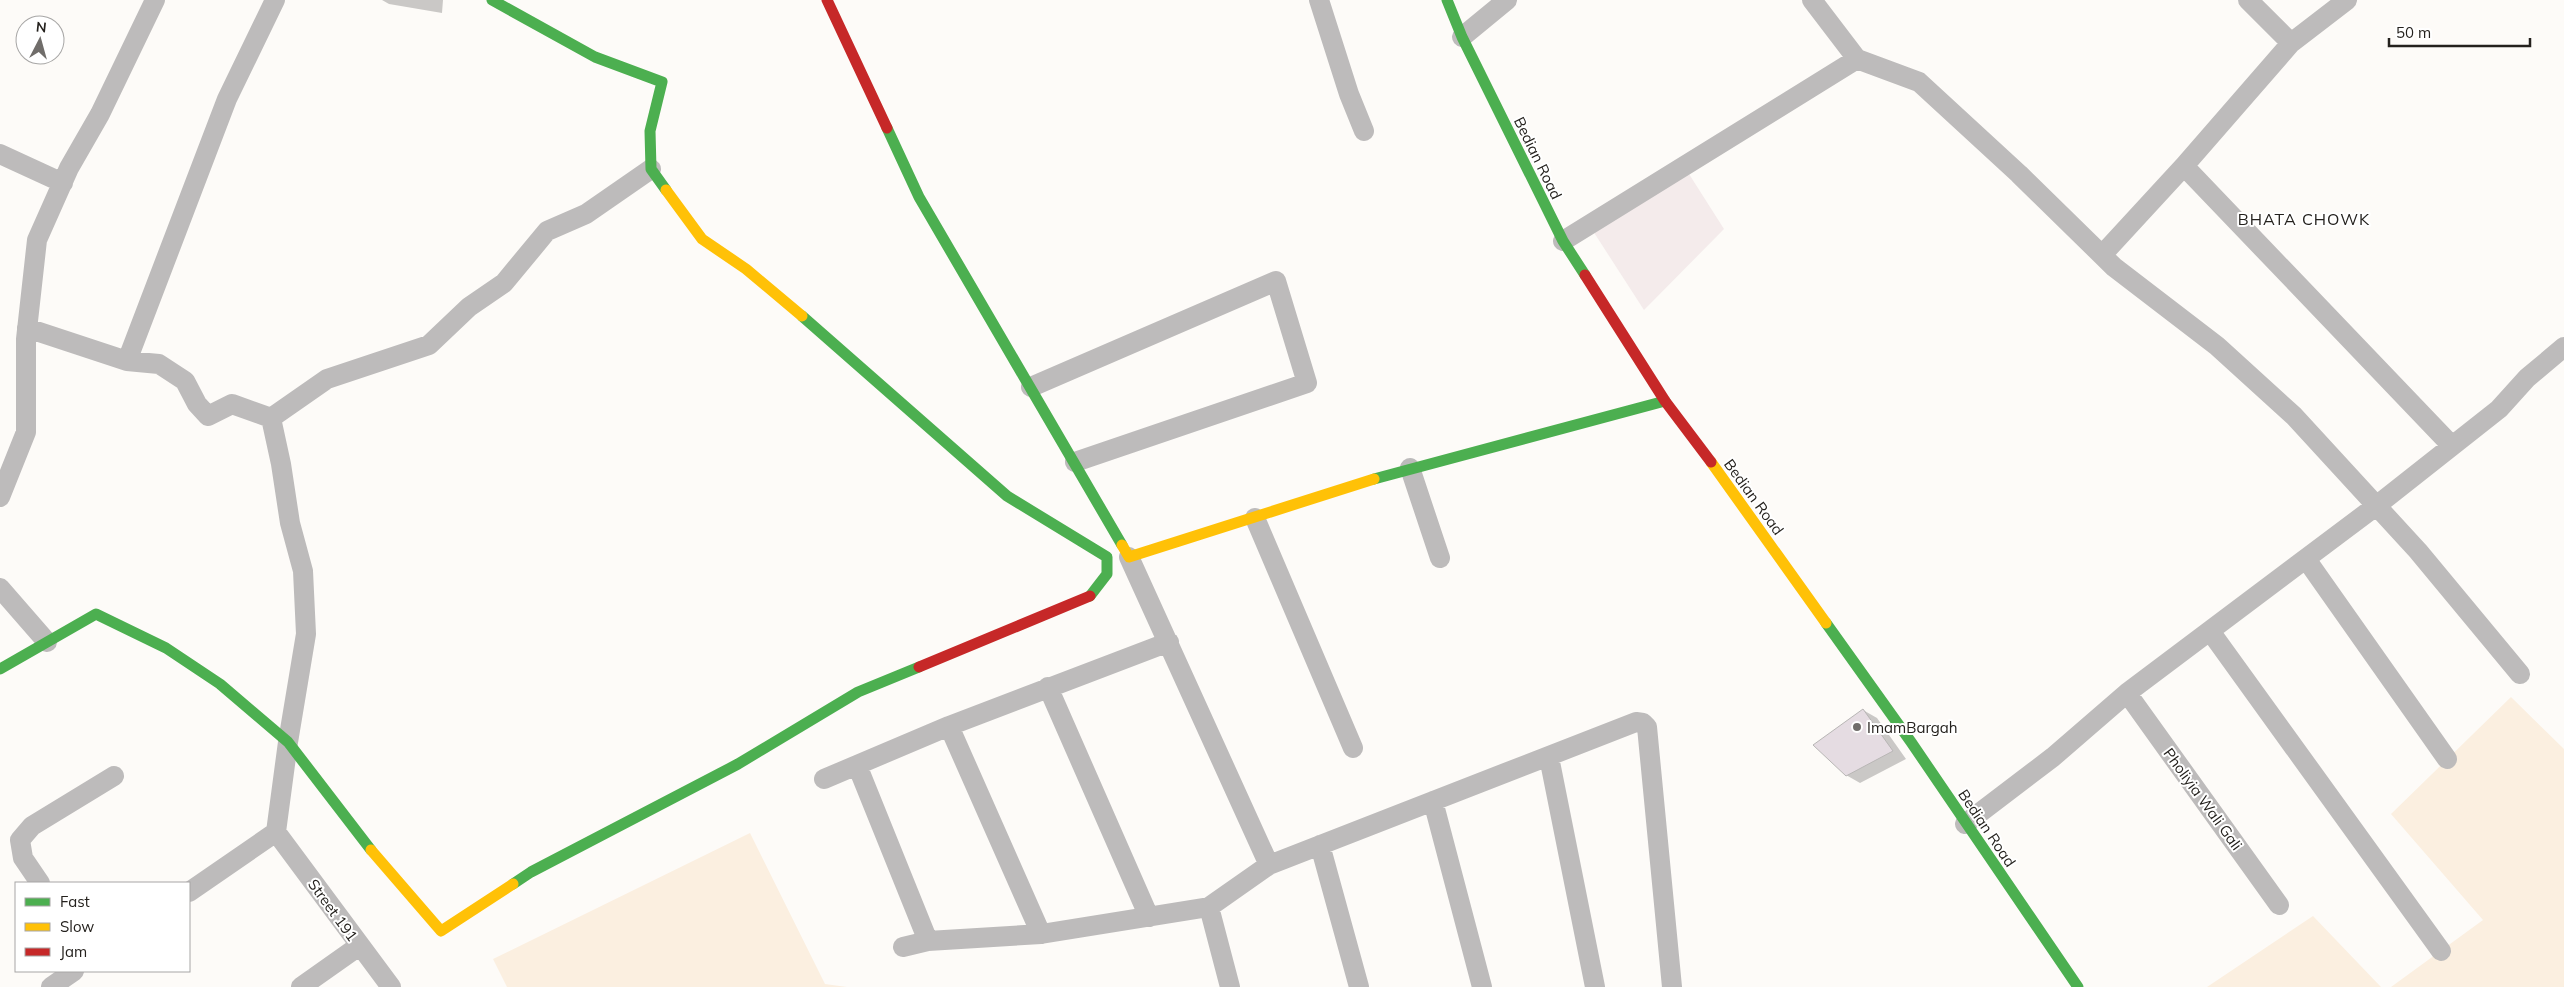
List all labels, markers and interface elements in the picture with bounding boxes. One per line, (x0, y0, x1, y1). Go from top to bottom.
north arrow (15, 15, 65, 65)
scale bar (2389, 15, 2530, 47)
text: N (35, 18, 48, 37)
text: 50 m (2396, 23, 2431, 42)
street label: Bedian Road (1510, 114, 1566, 202)
district label: BHATA CHOWK (2238, 209, 2370, 229)
street label: Bedian Road (1720, 455, 1788, 539)
place label: ImamBargah (1867, 718, 1958, 737)
marker: ImamBargah (1851, 721, 1863, 733)
street label: Pholiyia Wali Gali (2160, 744, 2246, 854)
street label: Bedian Road (1954, 786, 2020, 870)
street label: Street 191 (304, 875, 362, 945)
legend (15, 882, 190, 972)
text: Fast (60, 892, 90, 911)
text: Slow (60, 917, 94, 936)
text: Jam (60, 942, 87, 961)

